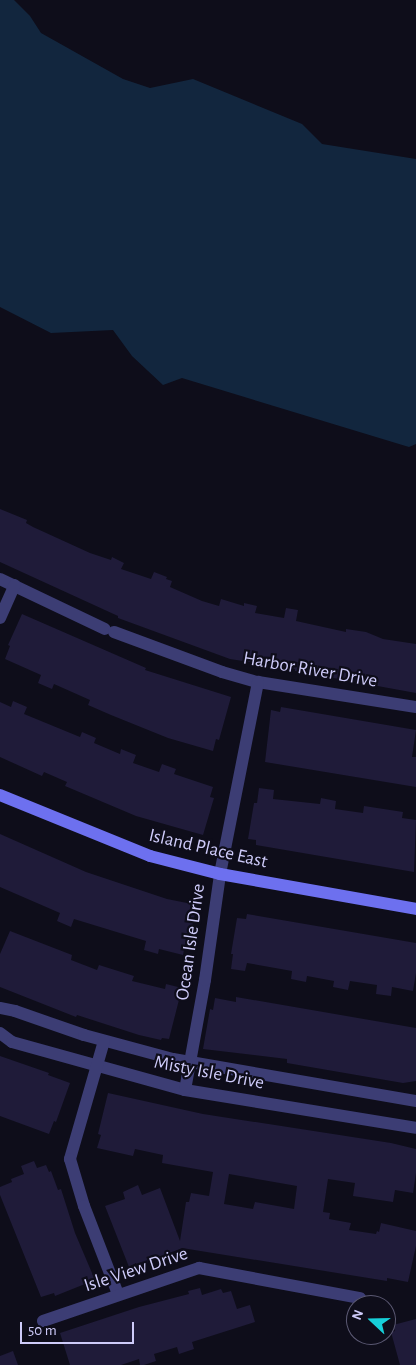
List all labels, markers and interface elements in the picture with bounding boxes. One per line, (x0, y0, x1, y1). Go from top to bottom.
street label: Harbor River Drive (241, 647, 379, 693)
street label: Island Place East (146, 824, 270, 874)
street label: Ocean Isle Drive (172, 882, 210, 1002)
street label: Misty Isle Drive (152, 1051, 266, 1095)
street label: Isle View Drive (81, 1242, 191, 1298)
north arrow (346, 1295, 396, 1345)
text: N (350, 1308, 366, 1322)
scale bar (22, 1312, 136, 1344)
text: 50 m (28, 1323, 57, 1338)

